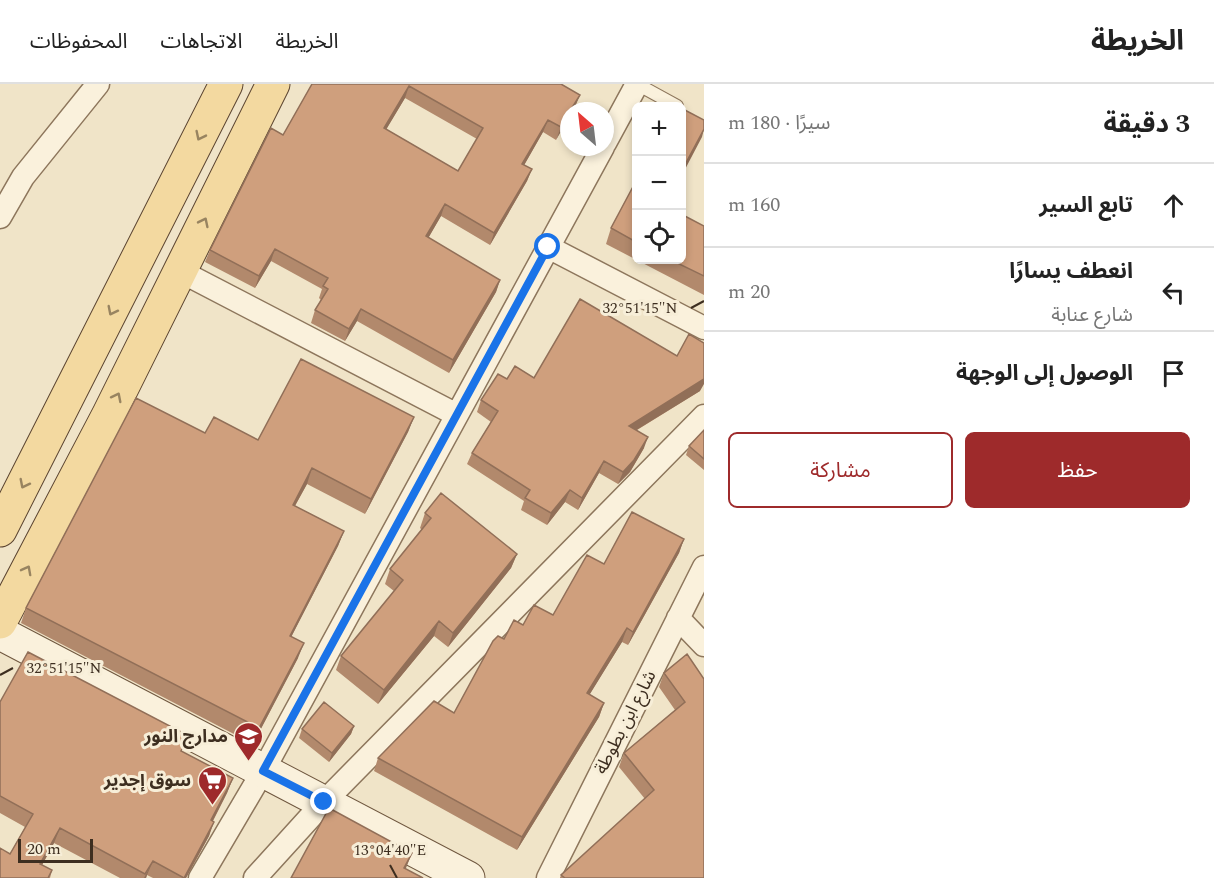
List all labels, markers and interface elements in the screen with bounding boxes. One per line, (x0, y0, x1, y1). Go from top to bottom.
text: الخريطة (1091, 20, 1184, 63)
text: المحفوظات (30, 26, 127, 58)
text: الاتجاهات (160, 26, 242, 58)
text: الخريطة (275, 26, 338, 58)
north arrow (560, 102, 614, 156)
map controls (632, 102, 686, 264)
button: + (632, 102, 686, 156)
text: 3 دقيقة (1103, 104, 1190, 144)
text: سيرًا · 180 m (728, 108, 831, 138)
one-way arrow (195, 130, 207, 141)
button: − (632, 156, 686, 210)
text: تابع السير (1039, 189, 1133, 222)
icon: ahead (1157, 189, 1190, 222)
text: 160 m (728, 190, 780, 220)
button: locate (632, 210, 686, 264)
one-way arrow (197, 218, 209, 229)
route start (534, 233, 560, 259)
text: انعطف يسارًا (1009, 255, 1133, 288)
icon: left (1157, 276, 1190, 309)
text: 20 m (728, 277, 770, 307)
text: 32°51'15"N (603, 297, 678, 320)
text: شارع عنابة (1051, 300, 1133, 330)
one-way arrow (108, 304, 119, 315)
text: الوصول إلى الوجهة (956, 357, 1133, 390)
icon: arrive (1157, 357, 1190, 390)
one-way arrow (110, 392, 121, 403)
button: مشاركة (728, 432, 953, 508)
button: حفظ (965, 432, 1190, 508)
one-way arrow (19, 478, 31, 489)
one-way arrow (20, 565, 31, 576)
text: 32°51'15"N (27, 657, 102, 680)
street label: شارع ابن بطوطة (588, 666, 663, 779)
school or university icon: مدارج النور (233, 720, 265, 762)
place label: مدارج النور (143, 723, 228, 750)
supermarket icon: سوق إجدير (196, 764, 228, 806)
place label: سوق إجدير (103, 767, 191, 794)
route end (310, 788, 336, 814)
scale bar (18, 836, 93, 864)
text: 20 m (27, 837, 61, 861)
text: 13°04'40"E (354, 839, 426, 862)

